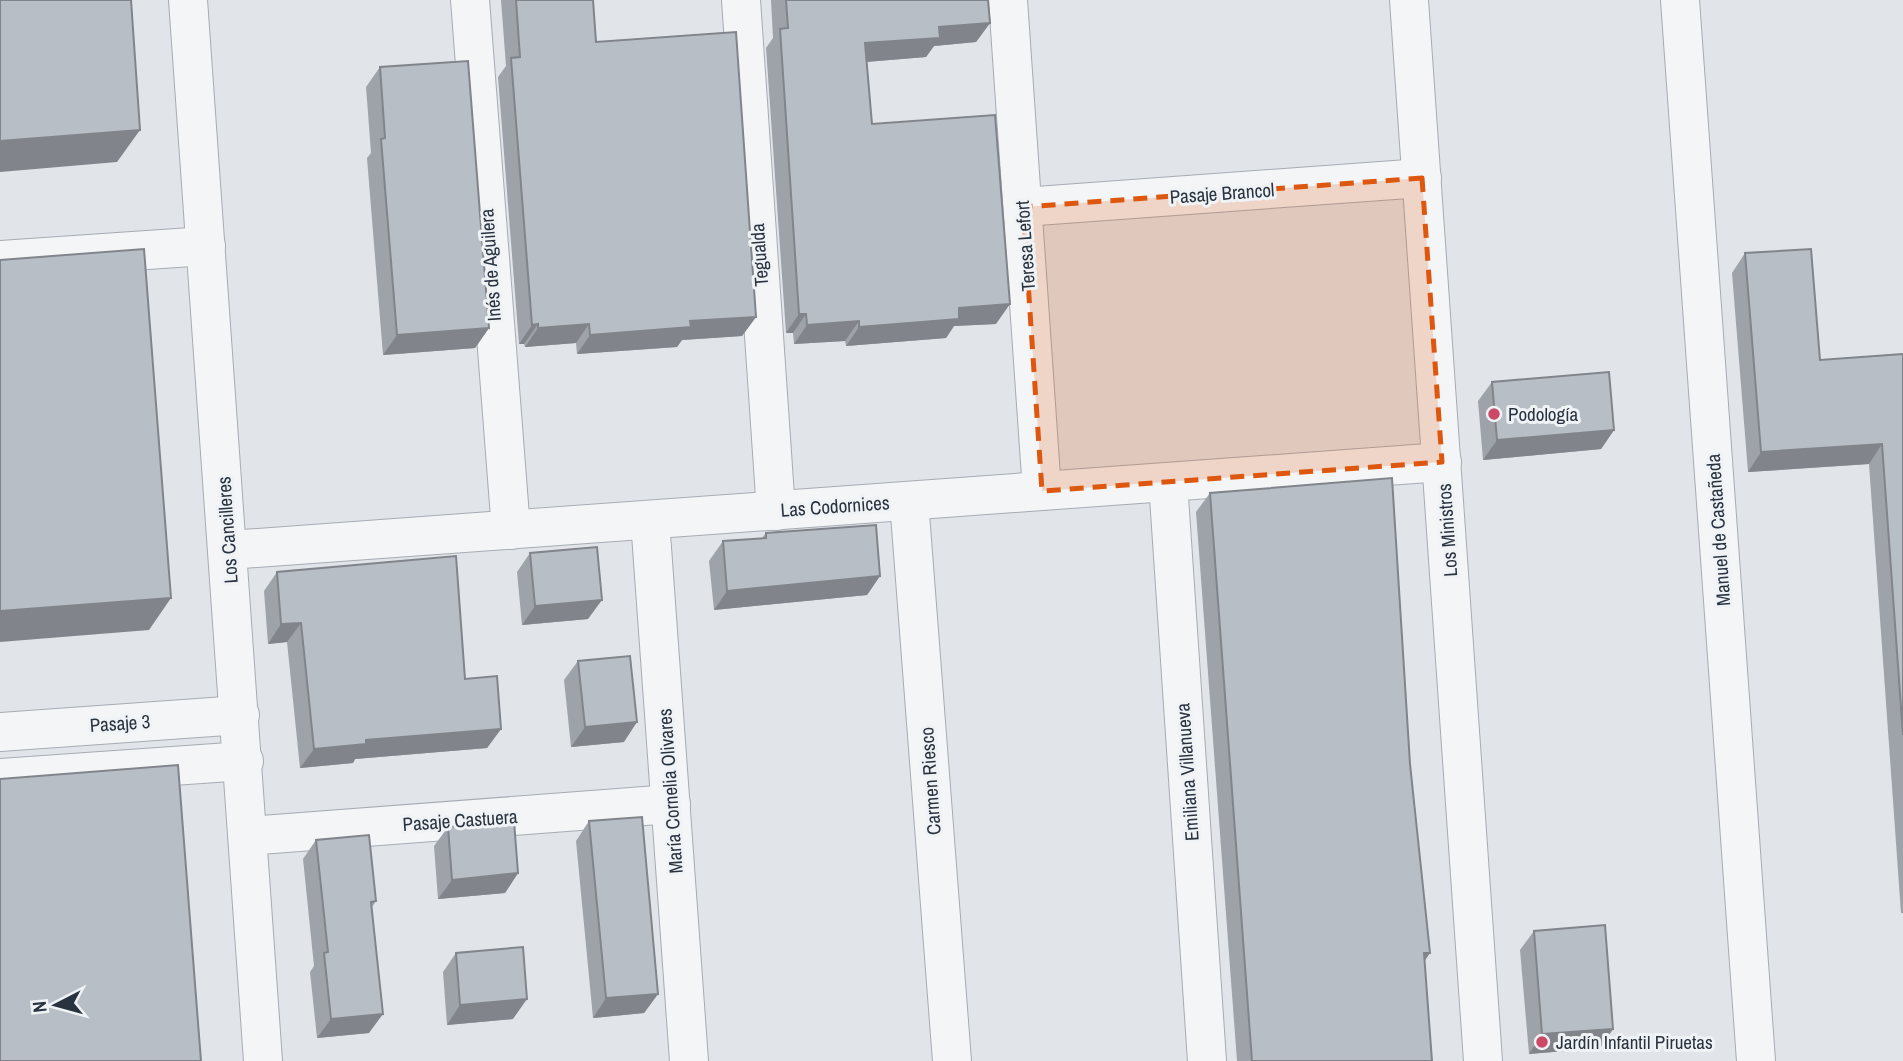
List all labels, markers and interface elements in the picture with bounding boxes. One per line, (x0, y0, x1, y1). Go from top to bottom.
street label: Pasaje Brancol (1169, 176, 1275, 210)
street label: Teresa Lefort (1009, 199, 1041, 292)
street label: Inés de Aguilera (473, 208, 507, 322)
street label: Tegualda (744, 222, 774, 287)
place label: Podología (1508, 401, 1579, 427)
marker: Podología (1486, 406, 1502, 422)
street label: Manuel de Castañeda (1700, 453, 1736, 607)
street label: Los Cancilleres (210, 475, 244, 584)
street label: Los Ministros (1431, 482, 1463, 578)
street label: Las Codornices (780, 489, 891, 523)
street label: Emiliana Villanueva (1169, 702, 1205, 842)
street label: María Cornelia Olivares (651, 707, 689, 874)
street label: Pasaje 3 (89, 708, 151, 738)
street label: Carmen Riesco (913, 726, 947, 836)
street label: Pasaje Castuera (402, 803, 519, 837)
north arrow (21, 970, 91, 1040)
text: N (26, 1000, 53, 1014)
place label: Jardín Infantil Piruetas (1556, 1029, 1713, 1055)
marker: Jardín Infantil Piruetas (1534, 1034, 1550, 1050)

